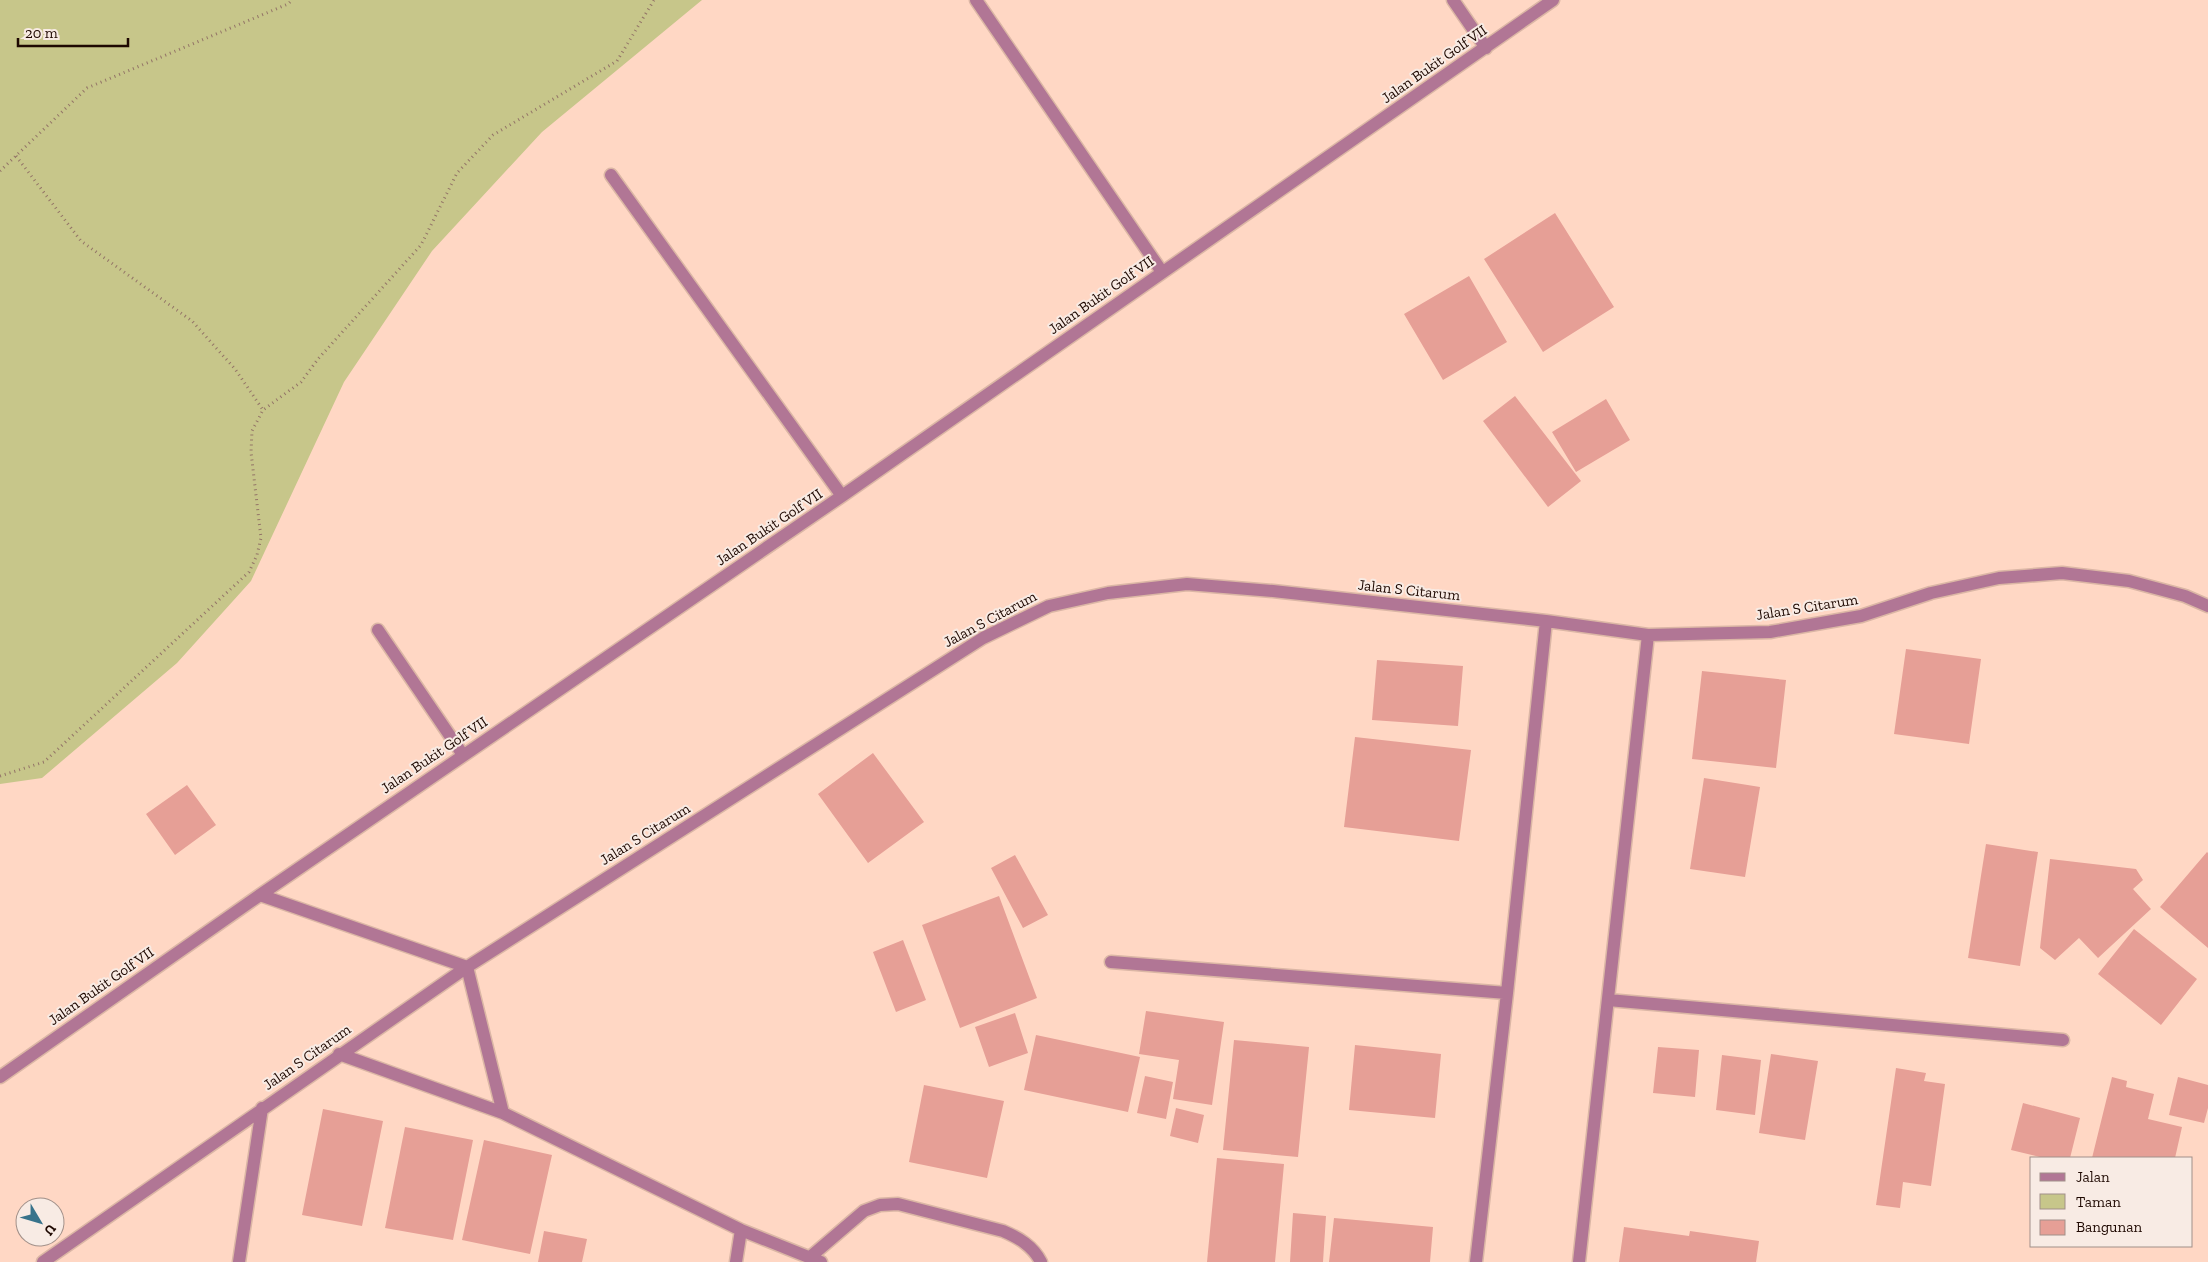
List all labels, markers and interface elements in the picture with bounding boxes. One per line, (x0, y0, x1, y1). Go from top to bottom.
scale bar (18, 15, 128, 47)
street label: Jalan Bukit Golf VII (1378, 21, 1490, 107)
text: 20 m (25, 24, 58, 42)
street label: Jalan Bukit Golf VII (1045, 252, 1157, 338)
street label: Jalan Bukit Golf VII (712, 485, 826, 569)
street label: Jalan S Citarum (1357, 576, 1461, 604)
street label: Jalan S Citarum (940, 587, 1040, 651)
street label: Jalan S Citarum (1755, 590, 1859, 624)
street label: Jalan Bukit Golf VII (377, 713, 491, 797)
street label: Jalan S Citarum (597, 799, 693, 869)
street label: Jalan Bukit Golf VII (45, 943, 157, 1029)
street label: Jalan S Citarum (260, 1020, 354, 1094)
legend (2030, 1157, 2193, 1247)
text: Jalan (2076, 1168, 2110, 1186)
text: Taman (2076, 1193, 2121, 1211)
north arrow (15, 1197, 65, 1247)
text: Bangunan (2076, 1218, 2142, 1236)
text: U (40, 1220, 60, 1239)

